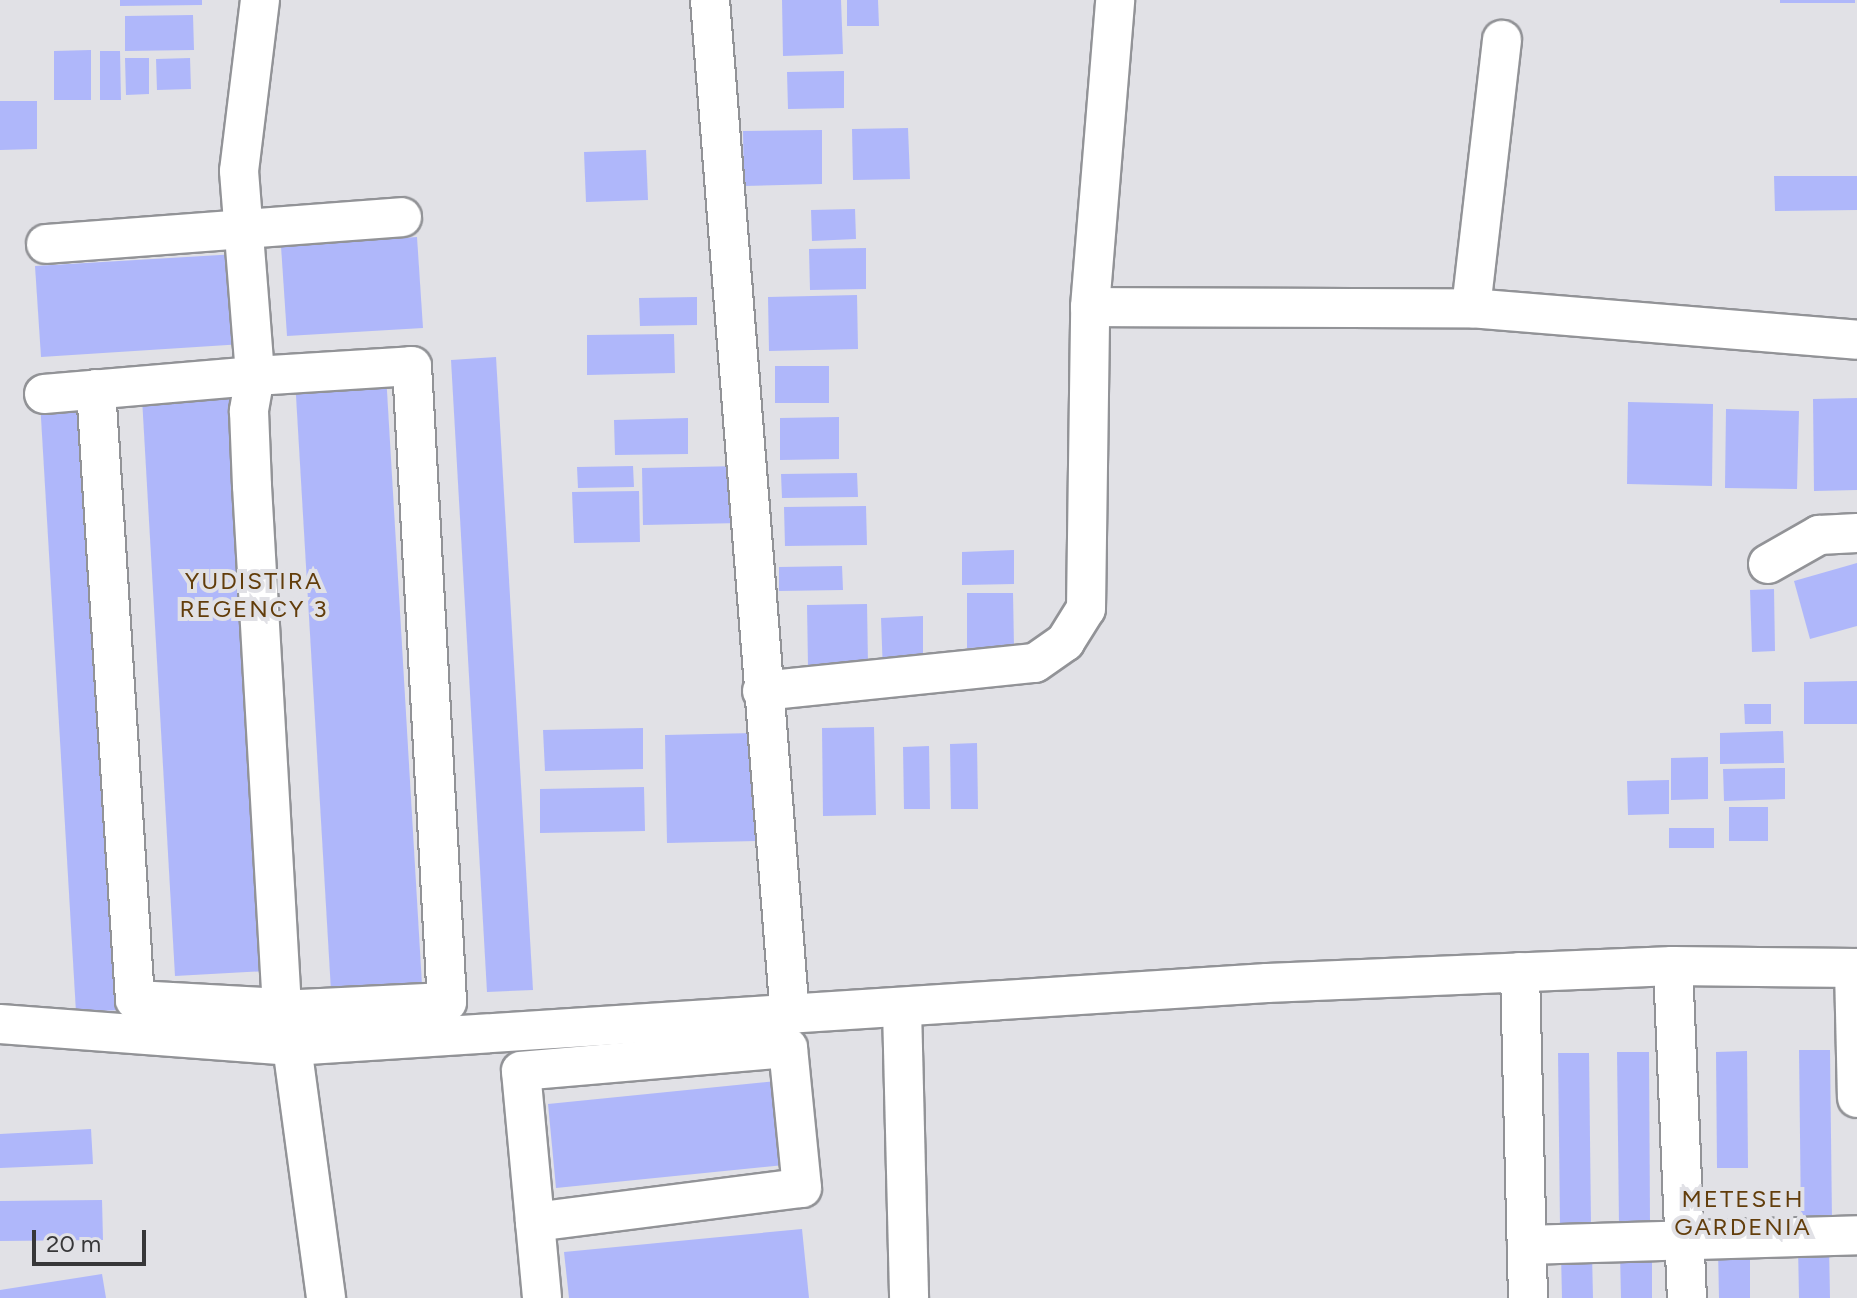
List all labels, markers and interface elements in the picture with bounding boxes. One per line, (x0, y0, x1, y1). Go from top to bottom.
district label: YUDISTIRA REGENCY 3 (179, 567, 329, 623)
district label: METESEH GARDENIA (1674, 1185, 1812, 1241)
scale bar (36, 1214, 150, 1264)
text: 20 m (46, 1229, 101, 1258)

